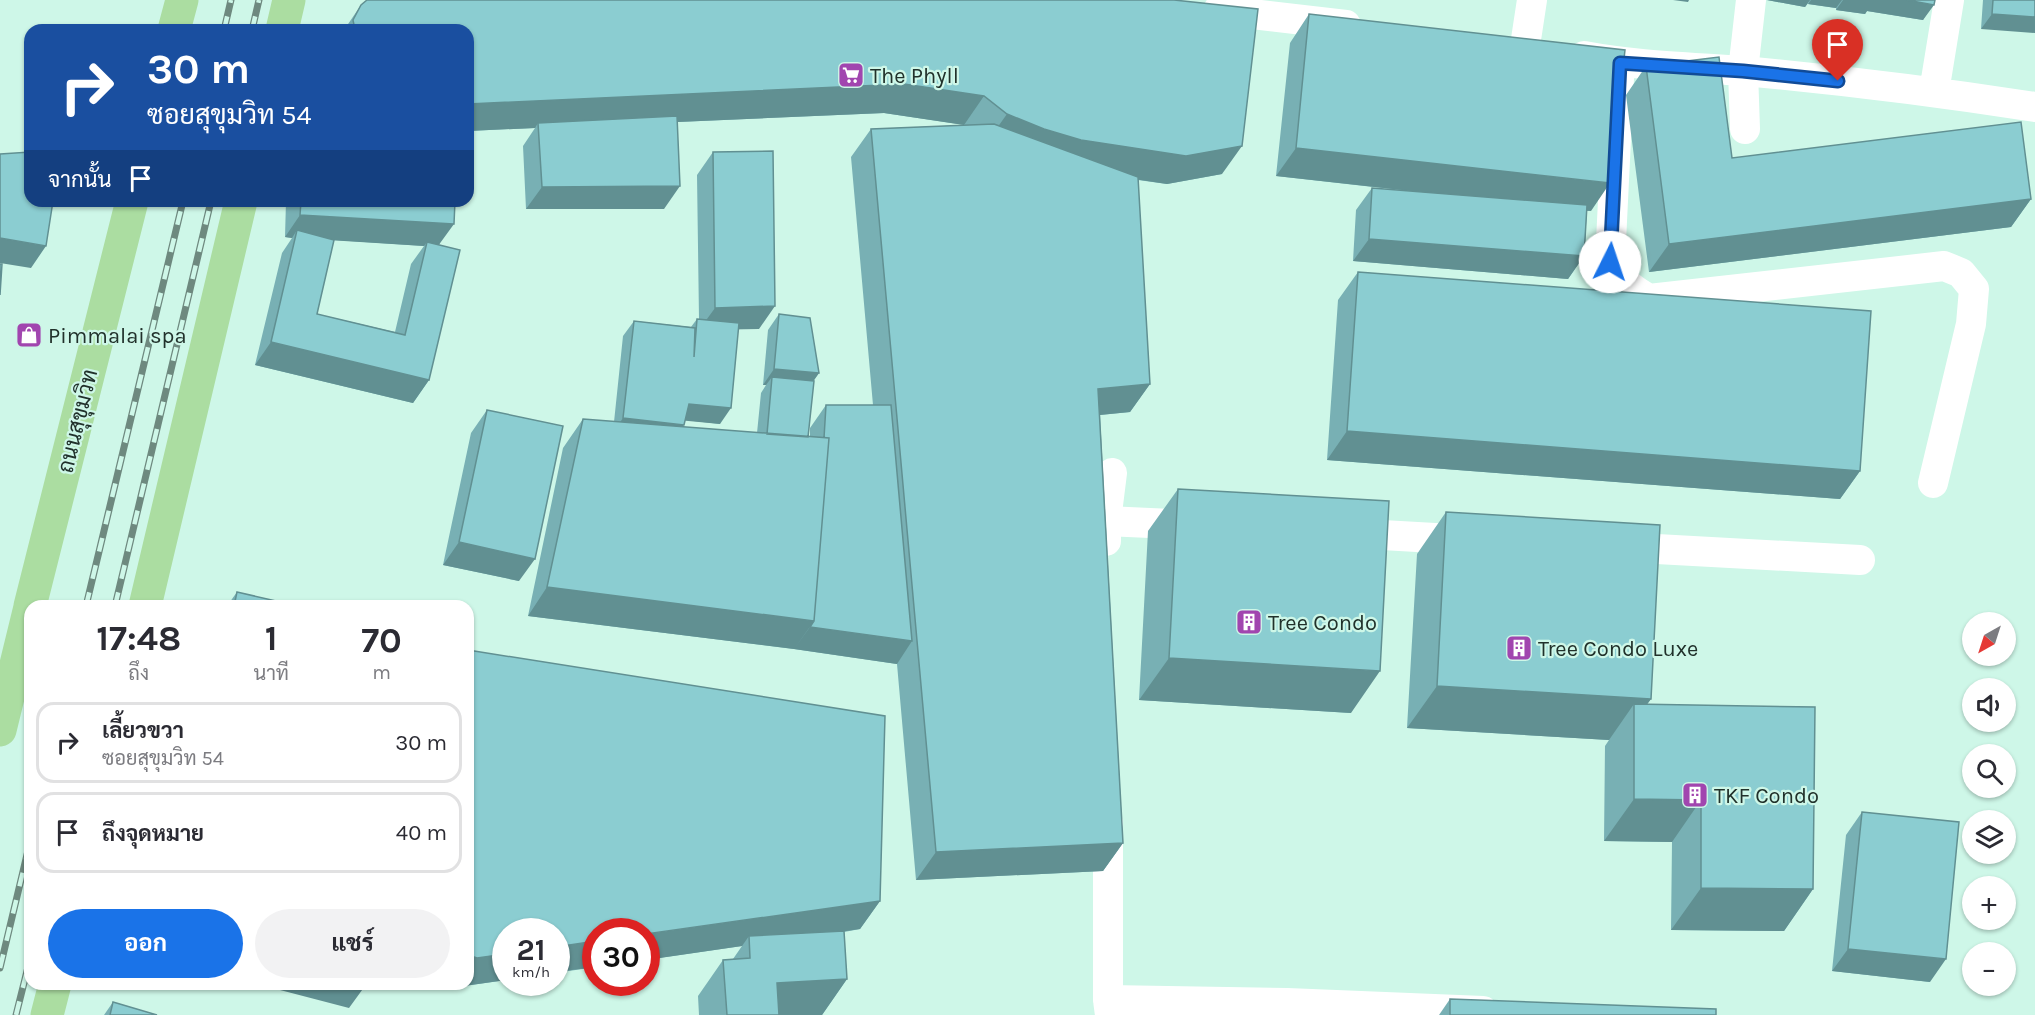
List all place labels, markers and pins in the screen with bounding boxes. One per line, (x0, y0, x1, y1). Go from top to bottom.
pin (1812, 19, 1863, 81)
supermarket icon: The Phyll (836, 60, 866, 90)
place label: The Phyll (870, 63, 959, 89)
shop icon: Pimmalai spa (14, 320, 44, 350)
place label: Pimmalai spa (48, 323, 187, 349)
building icon: Tree Condo (1234, 607, 1264, 637)
place label: Tree Condo (1268, 610, 1377, 636)
building icon: Tree Condo Luxe (1504, 633, 1534, 663)
place label: Tree Condo Luxe (1538, 636, 1698, 662)
building icon: TKF Condo (1680, 780, 1710, 810)
place label: TKF Condo (1714, 783, 1819, 809)

